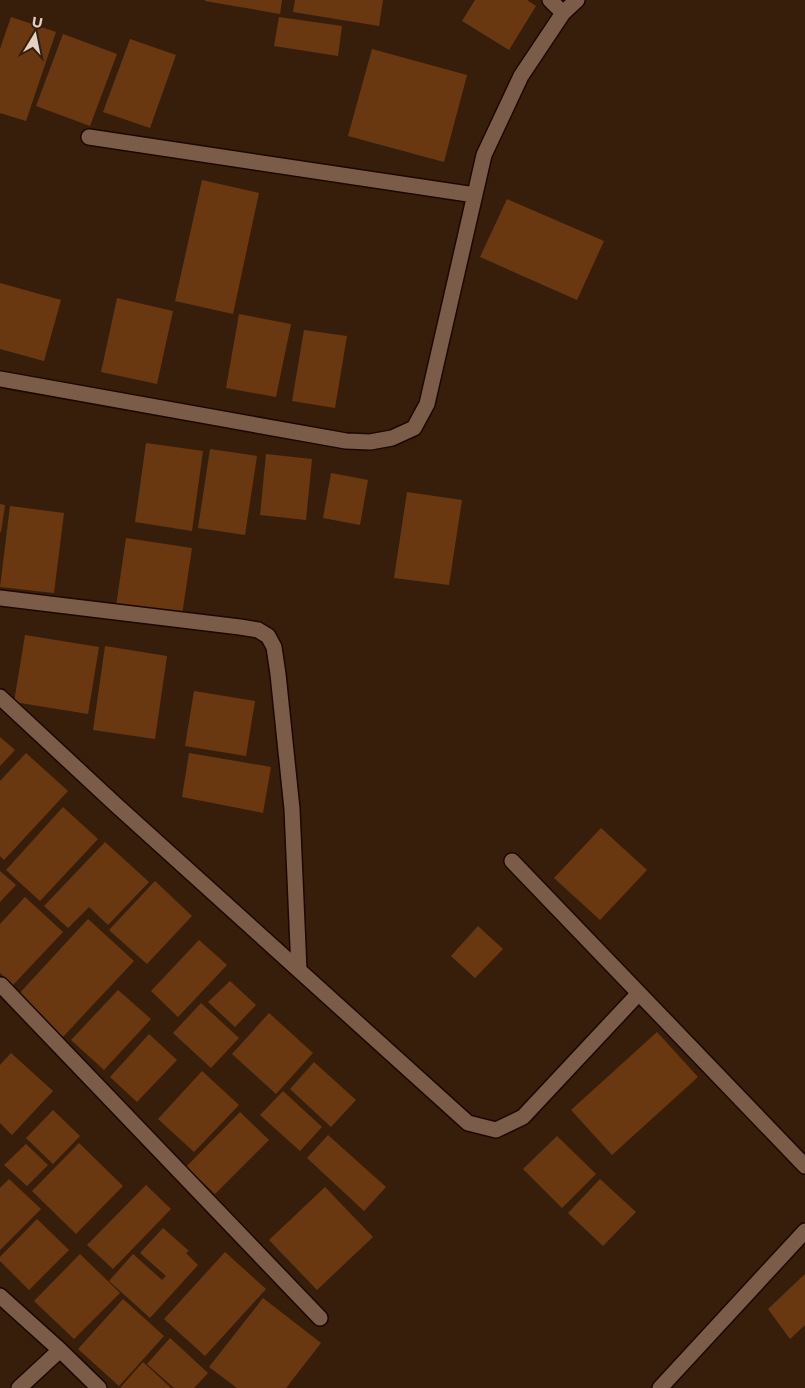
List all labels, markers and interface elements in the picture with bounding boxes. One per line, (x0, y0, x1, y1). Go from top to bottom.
north arrow (10, 10, 60, 60)
text: U (30, 12, 44, 32)

